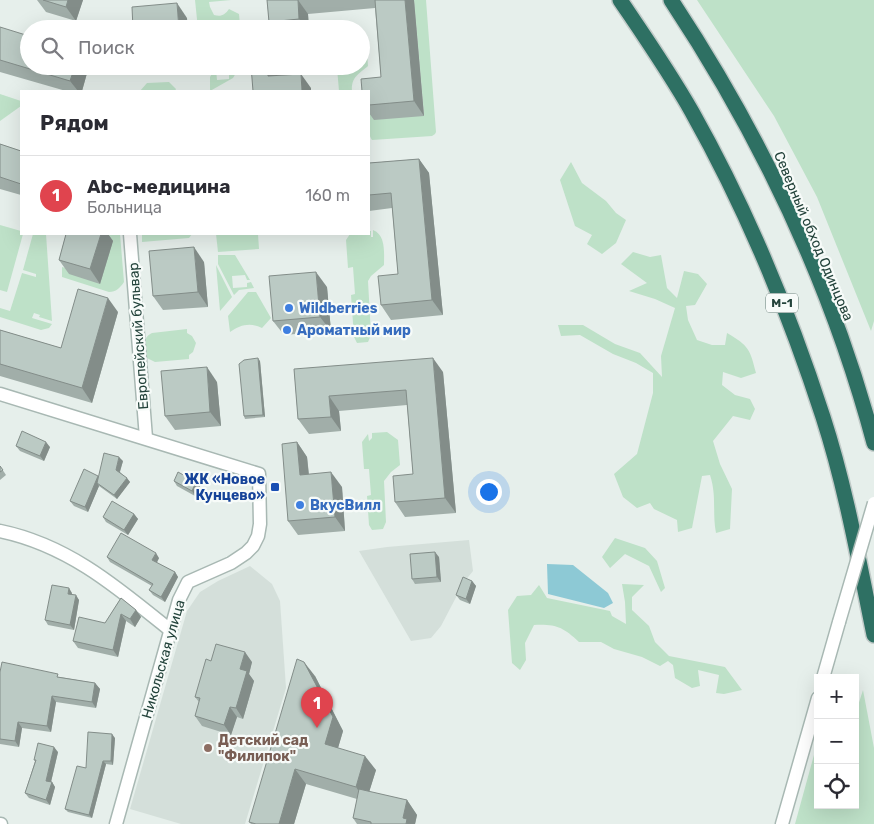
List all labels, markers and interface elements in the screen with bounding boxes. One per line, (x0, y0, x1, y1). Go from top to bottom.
search box (20, 20, 370, 75)
icon: search (38, 34, 66, 62)
text: Поиск (78, 36, 135, 59)
text: Рядом (40, 110, 109, 135)
street label: Северный обход Одинцова (770, 149, 857, 323)
text: Abc-медицина (87, 175, 230, 198)
text: 1 (52, 186, 60, 205)
text: 160 m (305, 186, 350, 205)
text: Больница (87, 198, 162, 217)
street label: Европейский бульвар (125, 262, 152, 410)
road number: М-1 (766, 294, 798, 312)
place label: Wildberries (299, 300, 378, 317)
marker: Wildberries (283, 302, 295, 314)
place label: Ароматный мир (297, 322, 411, 339)
marker: Ароматный мир (281, 324, 293, 336)
place label: ЖК «Новое Кунцево» (184, 471, 265, 504)
your location (476, 479, 502, 505)
marker: ЖК «Новое Кунцево» (269, 481, 281, 493)
place label: ВкусВилл (310, 497, 381, 514)
marker: ВкусВилл (294, 499, 306, 511)
street label: Никольская улица (138, 598, 189, 721)
map controls (814, 674, 859, 809)
button: + (814, 674, 859, 719)
pin: 1 (301, 687, 333, 728)
button: − (814, 719, 859, 764)
place label: Детский сад "Филипок" (218, 732, 308, 765)
marker: Детский сад "Филипок" (202, 742, 214, 754)
button: locate (814, 764, 859, 809)

